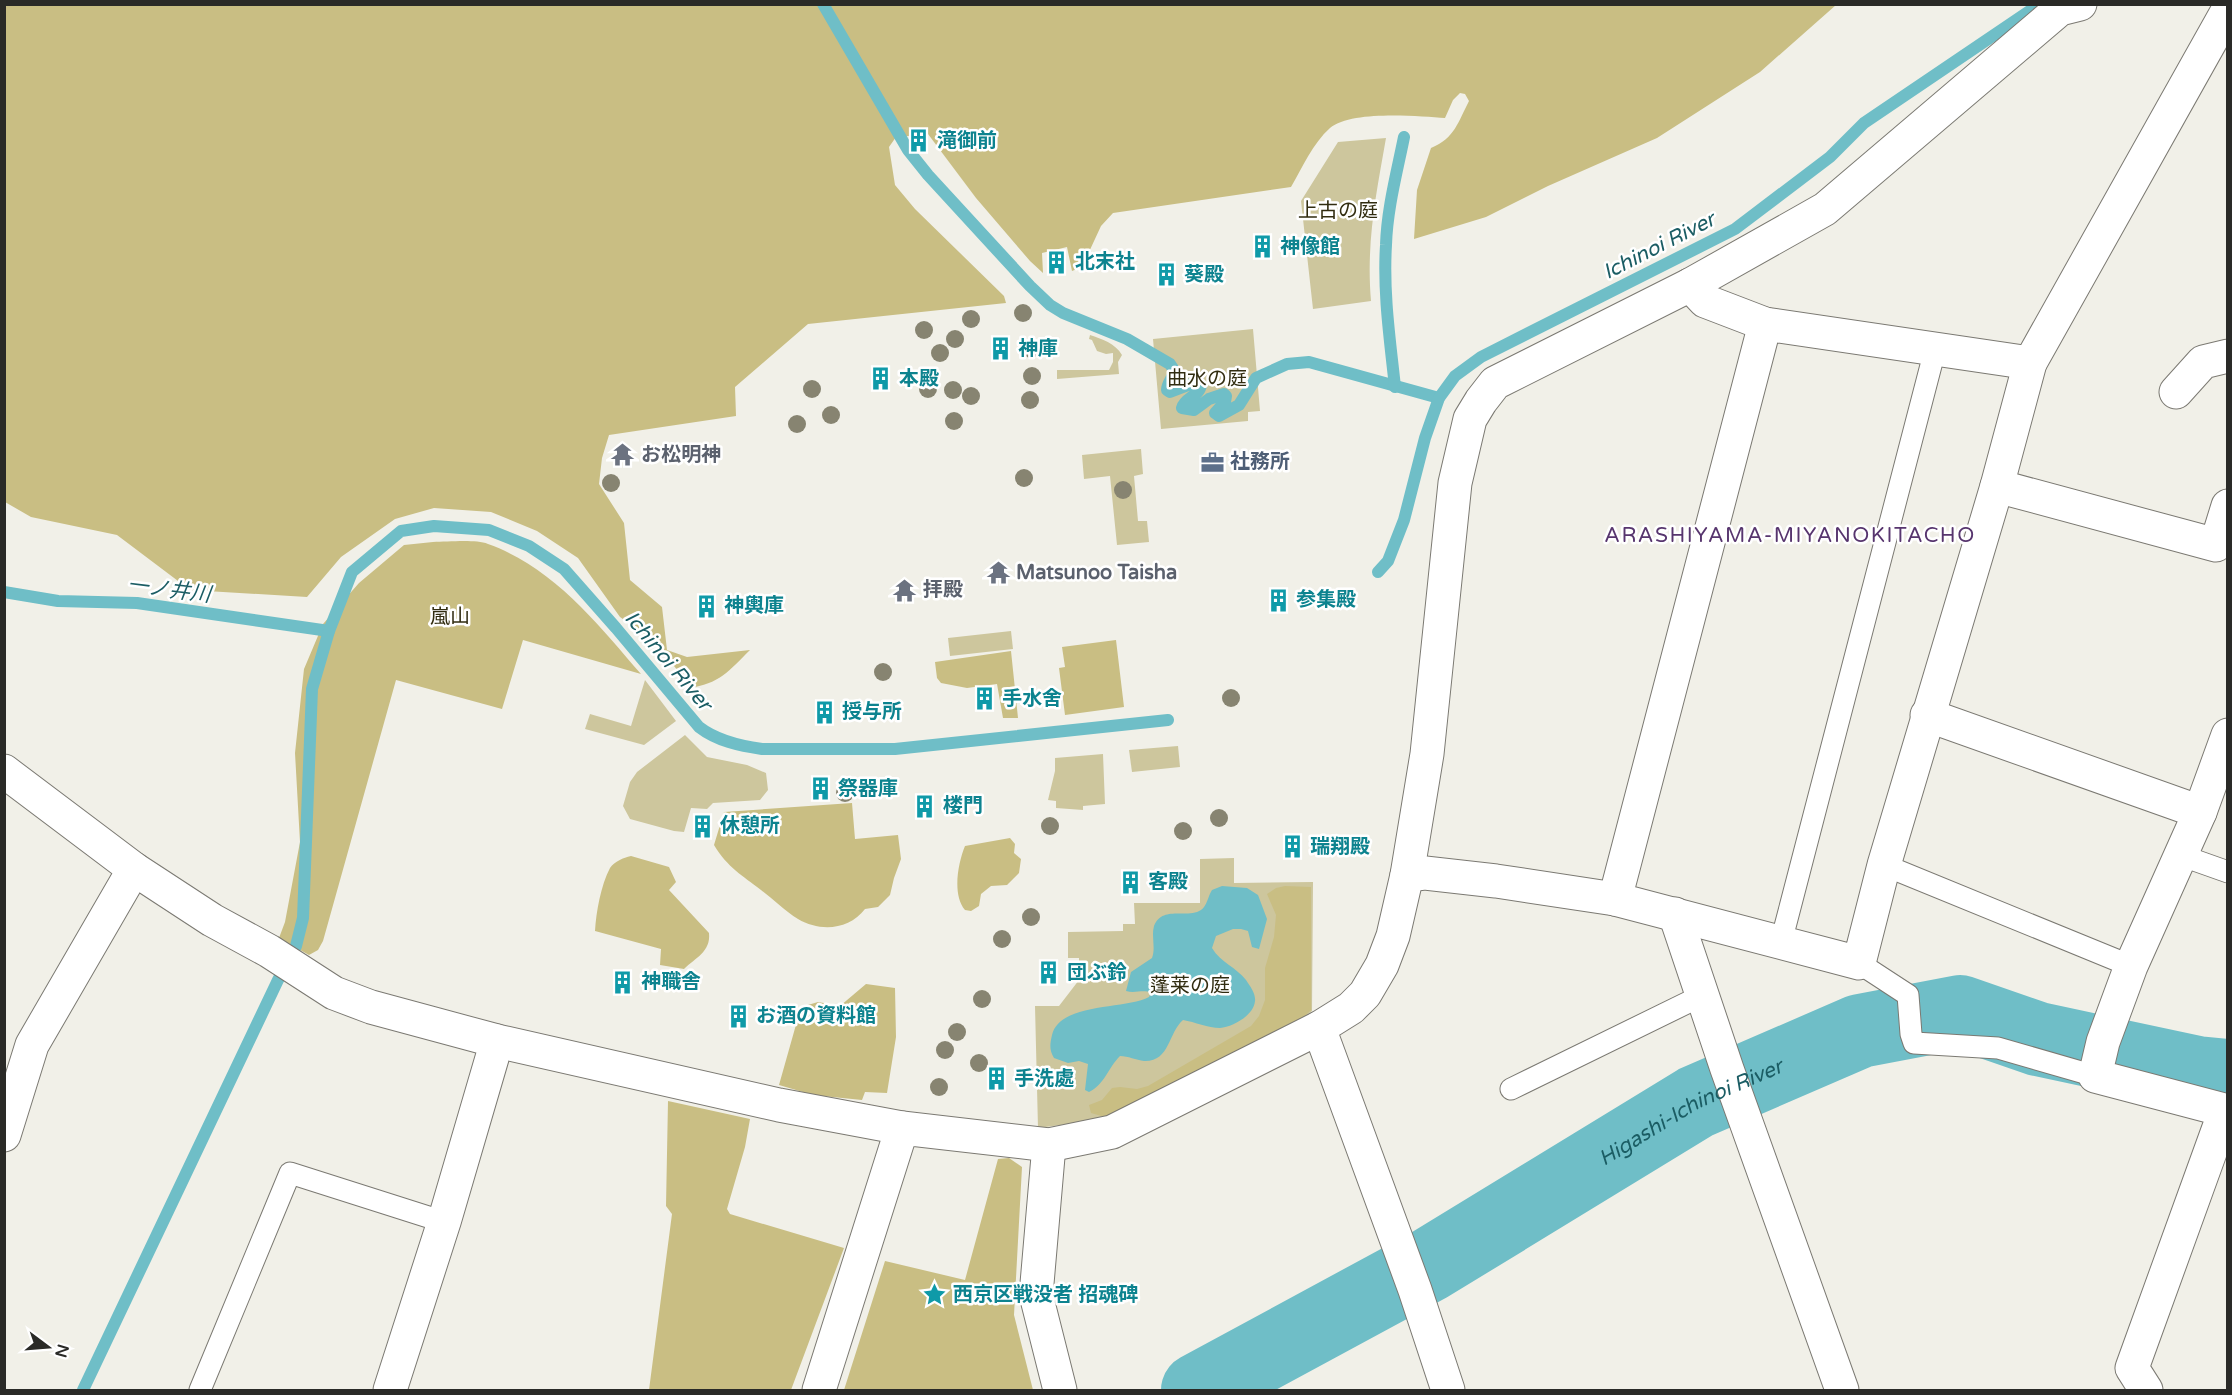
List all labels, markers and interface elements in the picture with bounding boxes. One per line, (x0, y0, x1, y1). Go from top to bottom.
building icon: 滝御前 (906, 128, 932, 154)
place label: 滝御前 (937, 129, 997, 153)
park label: 上古の庭 (1298, 199, 1378, 223)
water label: Ichinoi River (1599, 206, 1722, 285)
building icon: 神像館 (1249, 234, 1275, 260)
place label: 神像館 (1280, 235, 1340, 259)
building icon: 北末社 (1044, 249, 1070, 275)
place label: 北末社 (1075, 250, 1135, 274)
building icon: 葵殿 (1153, 262, 1179, 288)
place label: 葵殿 (1184, 263, 1224, 287)
building icon: 神庫 (987, 336, 1013, 362)
place label: 神庫 (1018, 337, 1058, 361)
building icon: 本殿 (868, 366, 894, 392)
place label: 本殿 (899, 367, 939, 391)
park label: 曲水の庭 (1167, 367, 1247, 391)
temple icon: お松明神 (610, 442, 636, 468)
place label: お松明神 (641, 443, 721, 467)
office icon: 社務所 (1199, 449, 1225, 475)
place label: 社務所 (1230, 450, 1290, 474)
district label: ARASHIYAMA-MIYANOKITACHO (1604, 523, 1976, 548)
temple icon: Matsunoo Taisha (985, 560, 1011, 586)
place label: Matsunoo Taisha (1016, 561, 1177, 585)
water label: 一ノ井川 (126, 572, 214, 608)
temple icon: 拝殿 (892, 577, 918, 603)
place label: 拝殿 (923, 578, 963, 602)
building icon: 参集殿 (1265, 587, 1291, 613)
place label: 参集殿 (1296, 588, 1356, 612)
building icon: 神輿庫 (693, 593, 719, 619)
place label: 神輿庫 (724, 594, 784, 618)
park label: 嵐山 (430, 605, 470, 629)
water label: Ichinoi River (619, 606, 719, 718)
building icon: 手水舍 (971, 686, 997, 712)
place label: 手水舍 (1002, 687, 1062, 711)
building icon: 授与所 (811, 699, 837, 725)
place label: 授与所 (842, 700, 902, 724)
building icon: 祭器庫 (807, 776, 833, 802)
place label: 祭器庫 (838, 777, 898, 801)
building icon: 楼門 (912, 793, 938, 819)
place label: 楼門 (943, 794, 983, 818)
building icon: 休憩所 (689, 813, 715, 839)
place label: 休憩所 (720, 814, 780, 838)
building icon: 瑞翔殿 (1279, 834, 1305, 860)
place label: 瑞翔殿 (1310, 835, 1370, 859)
building icon: 客殿 (1117, 869, 1143, 895)
place label: 客殿 (1148, 870, 1188, 894)
building icon: 団ぶ鈴 (1036, 960, 1062, 986)
place label: 団ぶ鈴 (1067, 961, 1127, 985)
building icon: 神職舎 (610, 969, 636, 995)
place label: 神職舎 (641, 970, 701, 994)
park label: 蓬莱の庭 (1150, 974, 1230, 998)
building icon: お酒の資料館 (725, 1003, 751, 1029)
place label: お酒の資料館 (756, 1004, 876, 1028)
water label: Higashi-Ichinoi River (1594, 1052, 1789, 1171)
building icon: 手洗處 (983, 1066, 1009, 1092)
place label: 手洗處 (1014, 1067, 1074, 1091)
place icon: 西京区戦没者 招魂碑 (922, 1282, 948, 1308)
place label: 西京区戦没者 招魂碑 (953, 1283, 1138, 1307)
north arrow (18, 1317, 78, 1377)
text: N (50, 1342, 73, 1360)

